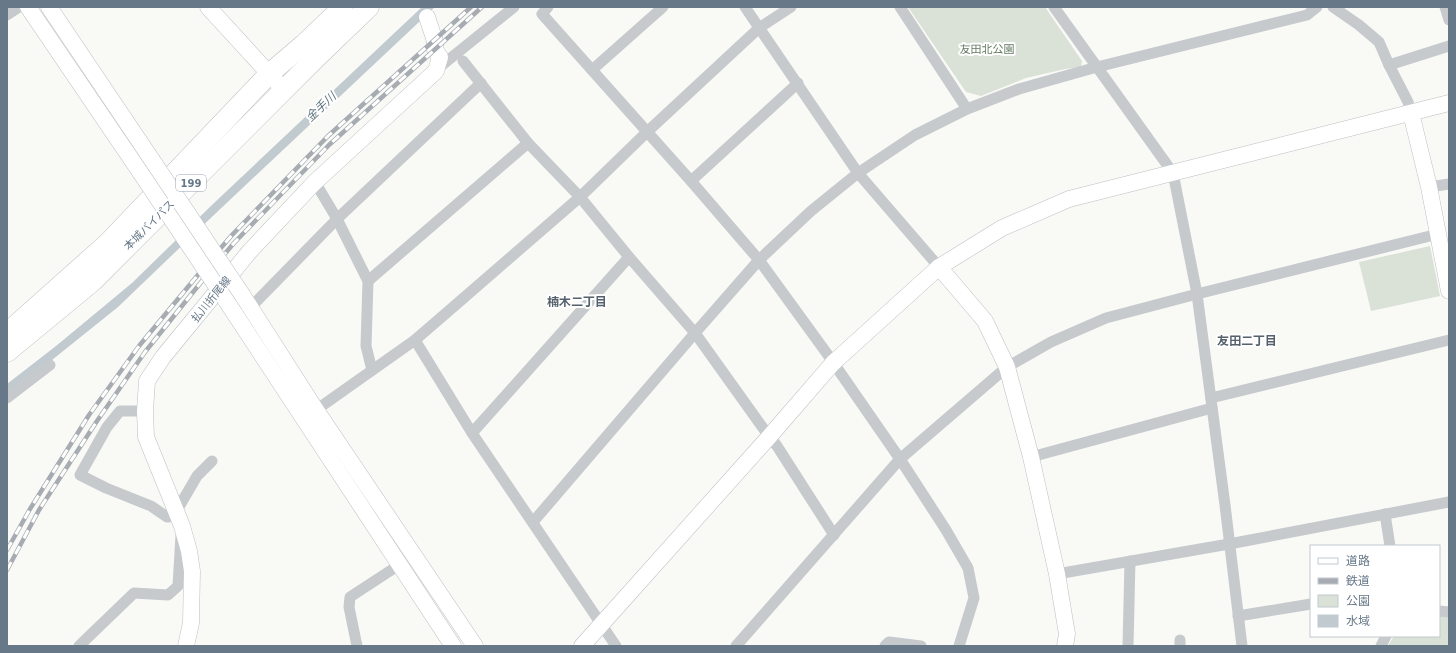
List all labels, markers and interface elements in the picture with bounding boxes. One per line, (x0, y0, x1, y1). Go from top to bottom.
park label: 友田北公園 (960, 43, 1015, 56)
water label: 金手川 (303, 88, 340, 124)
road number: 199 (176, 175, 206, 191)
street label: 本城バイパス (122, 198, 177, 253)
street label: 払川折尾線 (189, 274, 234, 325)
district label: 楠木二丁目 (547, 295, 607, 309)
district label: 友田二丁目 (1217, 334, 1277, 348)
legend (1310, 545, 1440, 637)
text: 道路 (1346, 554, 1370, 568)
text: 鉄道 (1346, 574, 1370, 588)
text: 公園 (1346, 594, 1370, 608)
text: 水域 (1346, 614, 1370, 628)

